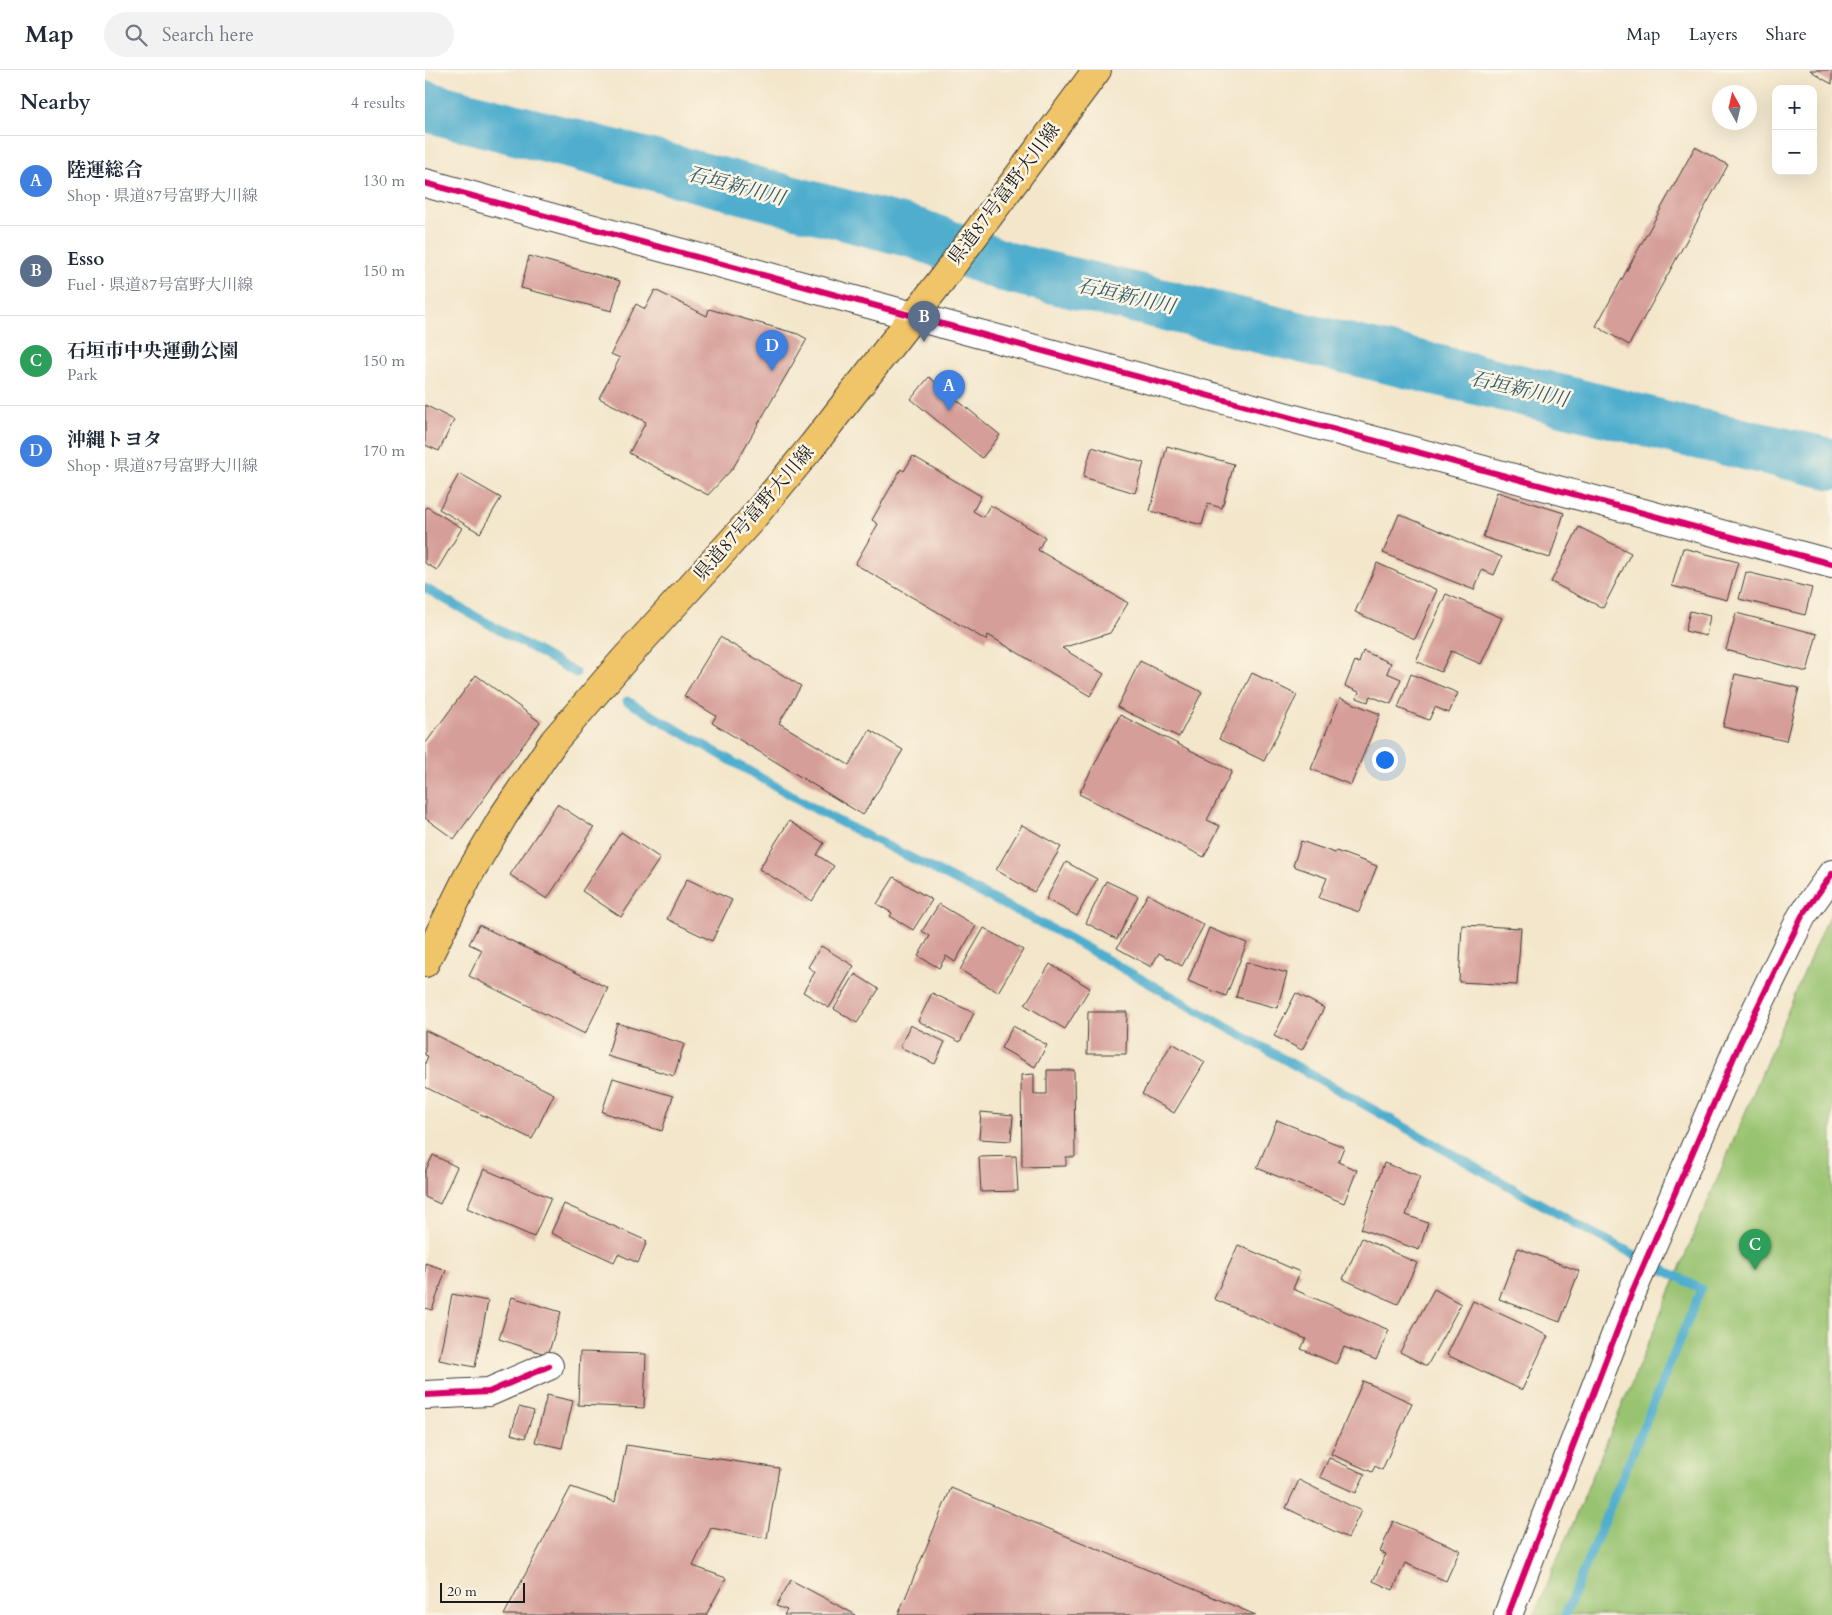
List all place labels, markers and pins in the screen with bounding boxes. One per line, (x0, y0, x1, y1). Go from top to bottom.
pin: B (908, 301, 940, 342)
pin: D (756, 330, 788, 371)
pin: A (933, 370, 965, 411)
pin: C (1739, 1229, 1771, 1270)

